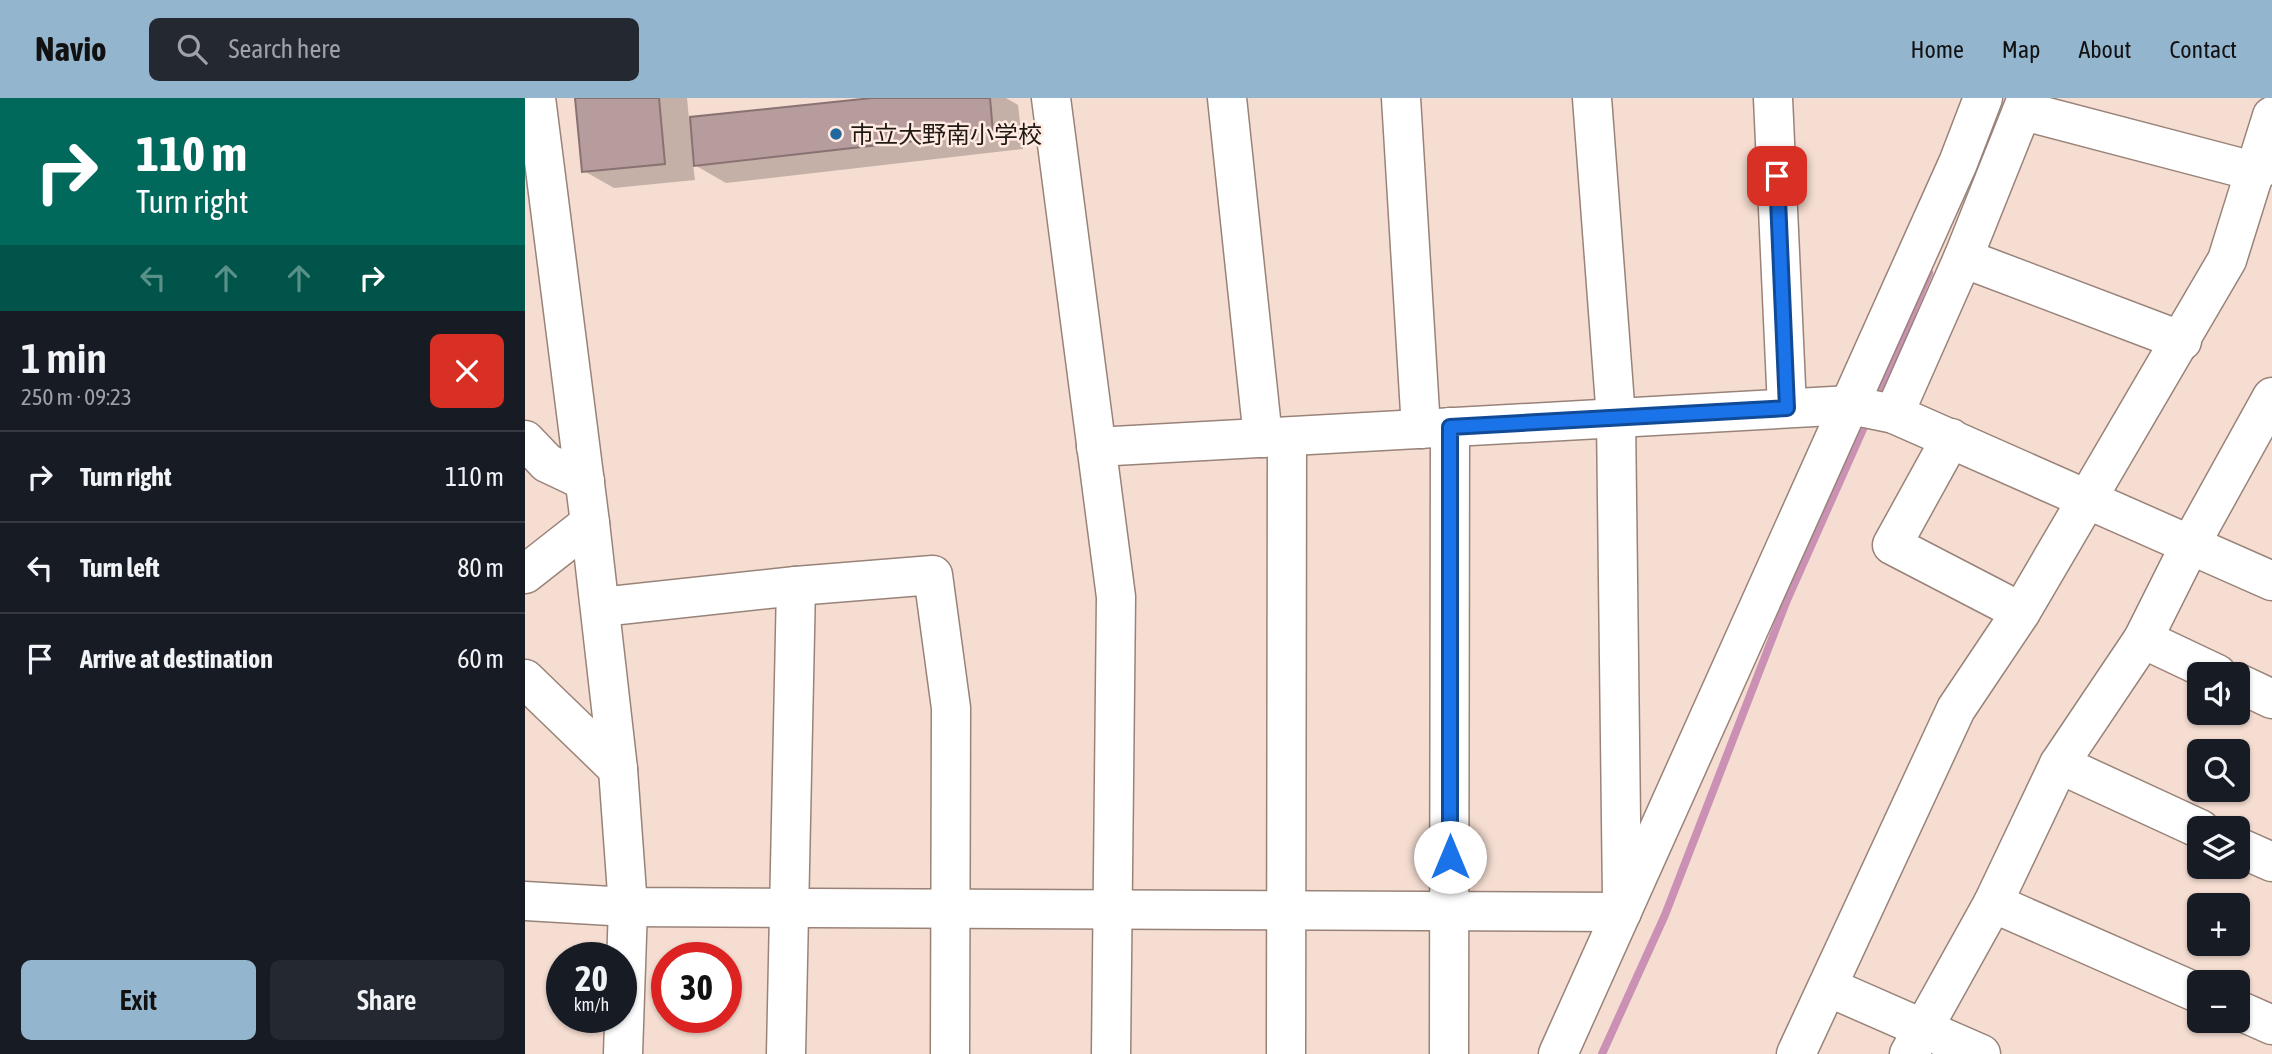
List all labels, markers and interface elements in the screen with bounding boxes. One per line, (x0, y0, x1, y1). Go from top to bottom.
search box (149, 18, 639, 81)
text: Navio (35, 30, 107, 68)
icon: search (173, 30, 211, 68)
text: Search here (229, 34, 341, 64)
text: Home (1910, 36, 1964, 63)
text: Map (2002, 36, 2040, 63)
text: About (2078, 36, 2131, 63)
text: Contact (2169, 36, 2237, 63)
place label: 市立大野南小学校 (850, 121, 1042, 148)
text: 110 m (136, 125, 247, 181)
icon: right (21, 126, 112, 217)
marker: 市立大野南小学校 (828, 126, 844, 142)
pin (1747, 146, 1807, 206)
icon: arrive (1758, 157, 1796, 195)
text: Turn right (136, 183, 249, 220)
icon: left (134, 259, 172, 297)
icon: ahead (207, 259, 245, 297)
icon: ahead (280, 259, 318, 297)
icon: right (353, 259, 391, 297)
text: 1 min (21, 334, 107, 382)
button: close (430, 334, 504, 408)
text: 250 m · 09:23 (21, 384, 132, 410)
icon: right (21, 458, 59, 496)
text: Turn right (80, 462, 171, 492)
text: 110 m (445, 462, 504, 492)
icon: left (21, 549, 59, 587)
text: Turn left (80, 553, 160, 583)
text: 80 m (457, 553, 504, 583)
icon: arrive (21, 640, 59, 678)
text: Arrive at destination (80, 644, 273, 674)
text: 60 m (457, 644, 504, 674)
map controls (2187, 662, 2250, 1033)
button: sound (2187, 662, 2250, 725)
button: search (2187, 739, 2250, 802)
button: layers (2187, 816, 2250, 879)
position arrow (1413, 820, 1487, 894)
button: + (2187, 893, 2250, 956)
speed limit sign: 30 (651, 942, 742, 1033)
text: 20 (575, 958, 608, 998)
button: Exit (21, 960, 256, 1040)
button: Share (270, 960, 504, 1040)
button: − (2187, 970, 2250, 1033)
text: km/h (574, 994, 609, 1015)

